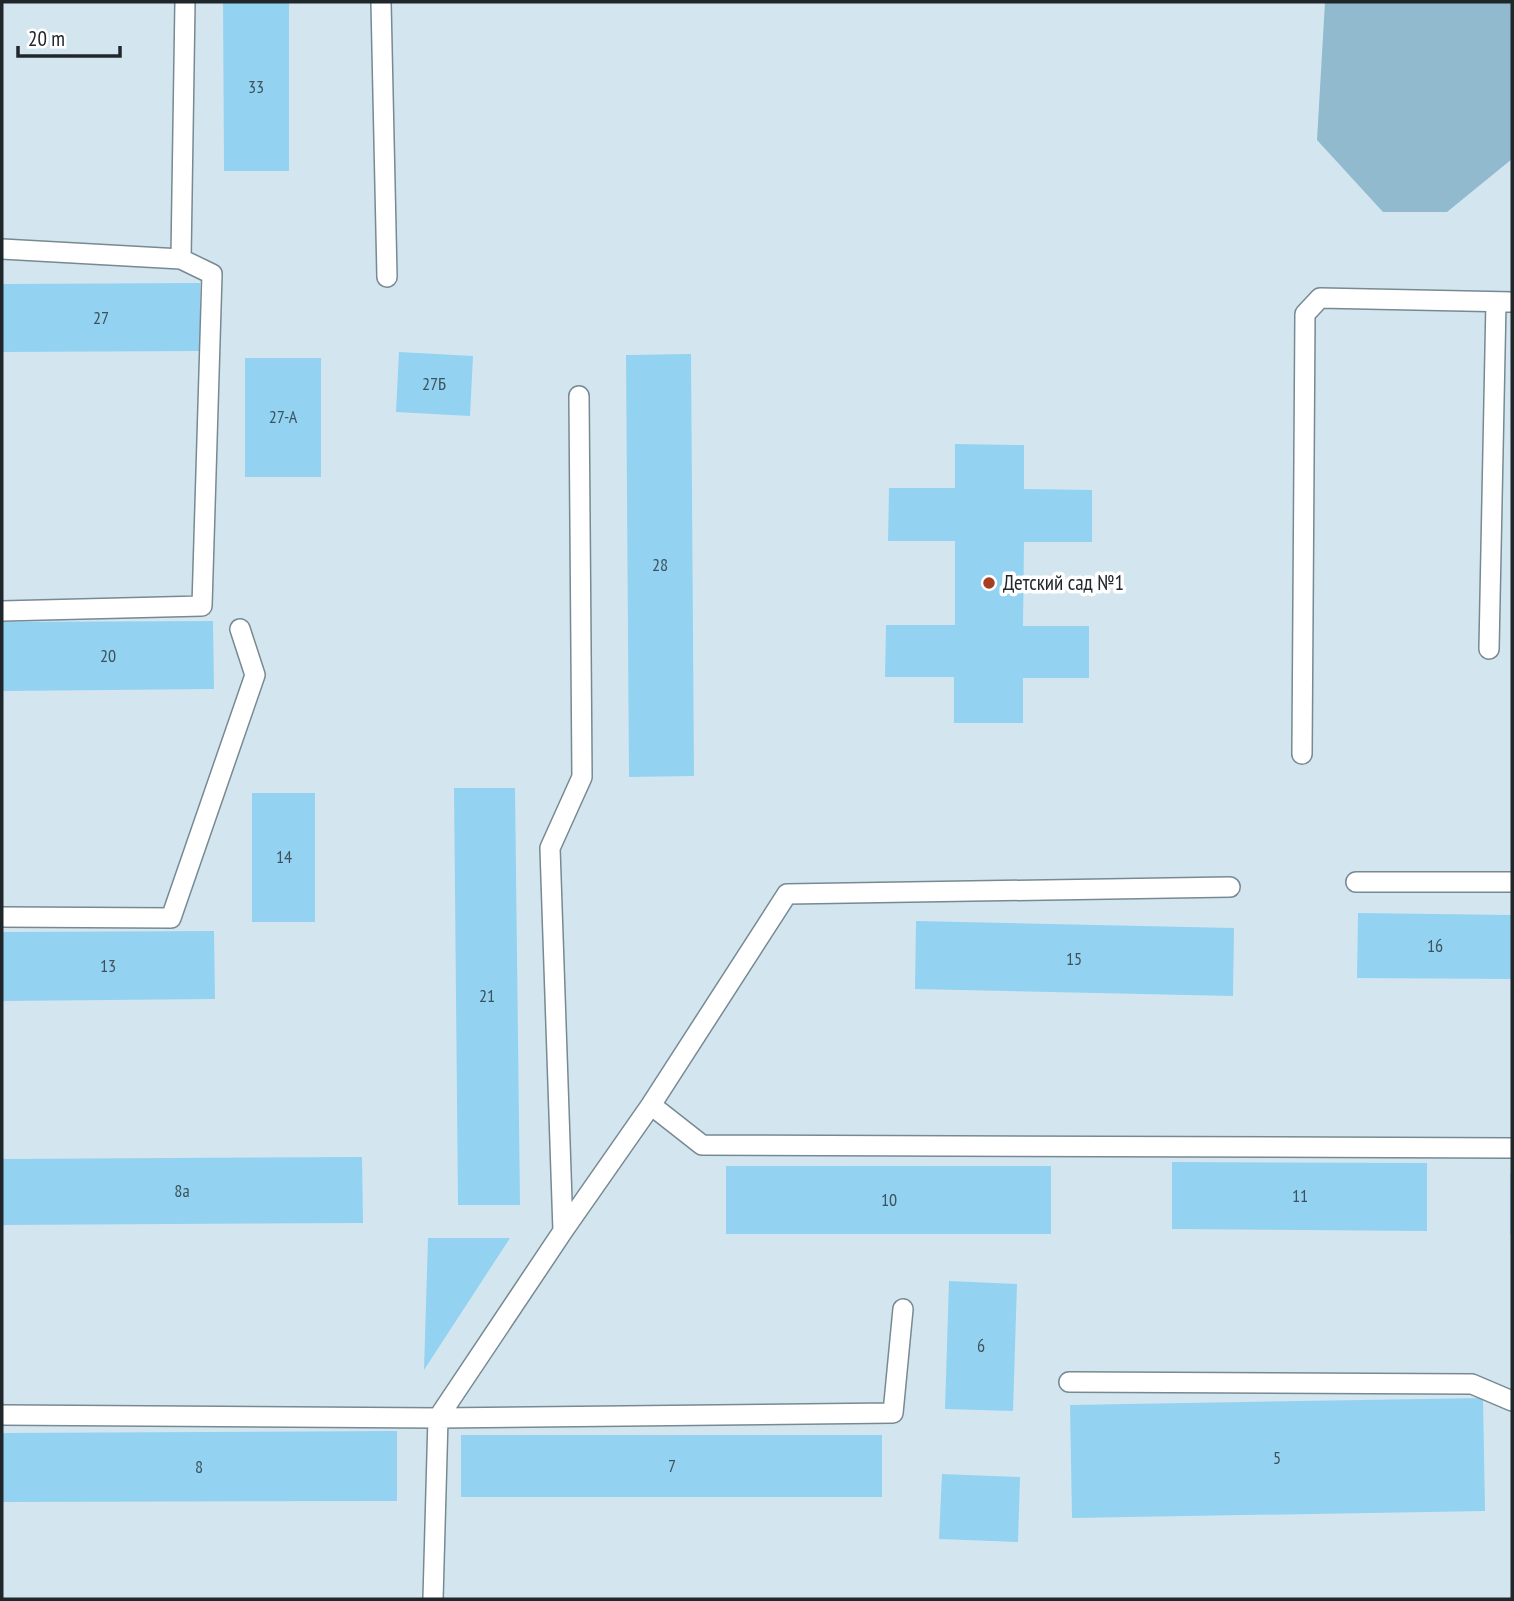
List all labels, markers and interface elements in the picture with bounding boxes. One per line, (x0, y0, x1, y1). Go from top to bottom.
scale bar (18, 14, 119, 58)
text: 20 m (28, 25, 65, 52)
house number: 33 (248, 75, 264, 98)
house number: 27 (93, 306, 109, 329)
house number: 27Б (422, 372, 446, 395)
house number: 27-А (269, 405, 298, 428)
house number: 28 (652, 553, 668, 576)
place label: Детский сад №1 (1003, 569, 1124, 596)
marker: Детский сад №1 (981, 575, 997, 591)
house number: 20 (100, 644, 116, 667)
house number: 14 (276, 845, 292, 868)
house number: 16 (1427, 934, 1443, 957)
house number: 15 (1066, 947, 1082, 970)
house number: 13 (100, 954, 116, 977)
house number: 21 (479, 984, 495, 1007)
house number: 8а (174, 1179, 190, 1202)
house number: 11 (1292, 1184, 1308, 1207)
house number: 10 (881, 1188, 897, 1211)
house number: 6 (977, 1334, 985, 1357)
house number: 5 (1273, 1446, 1281, 1469)
house number: 7 (668, 1454, 676, 1477)
house number: 8 (195, 1455, 203, 1478)

